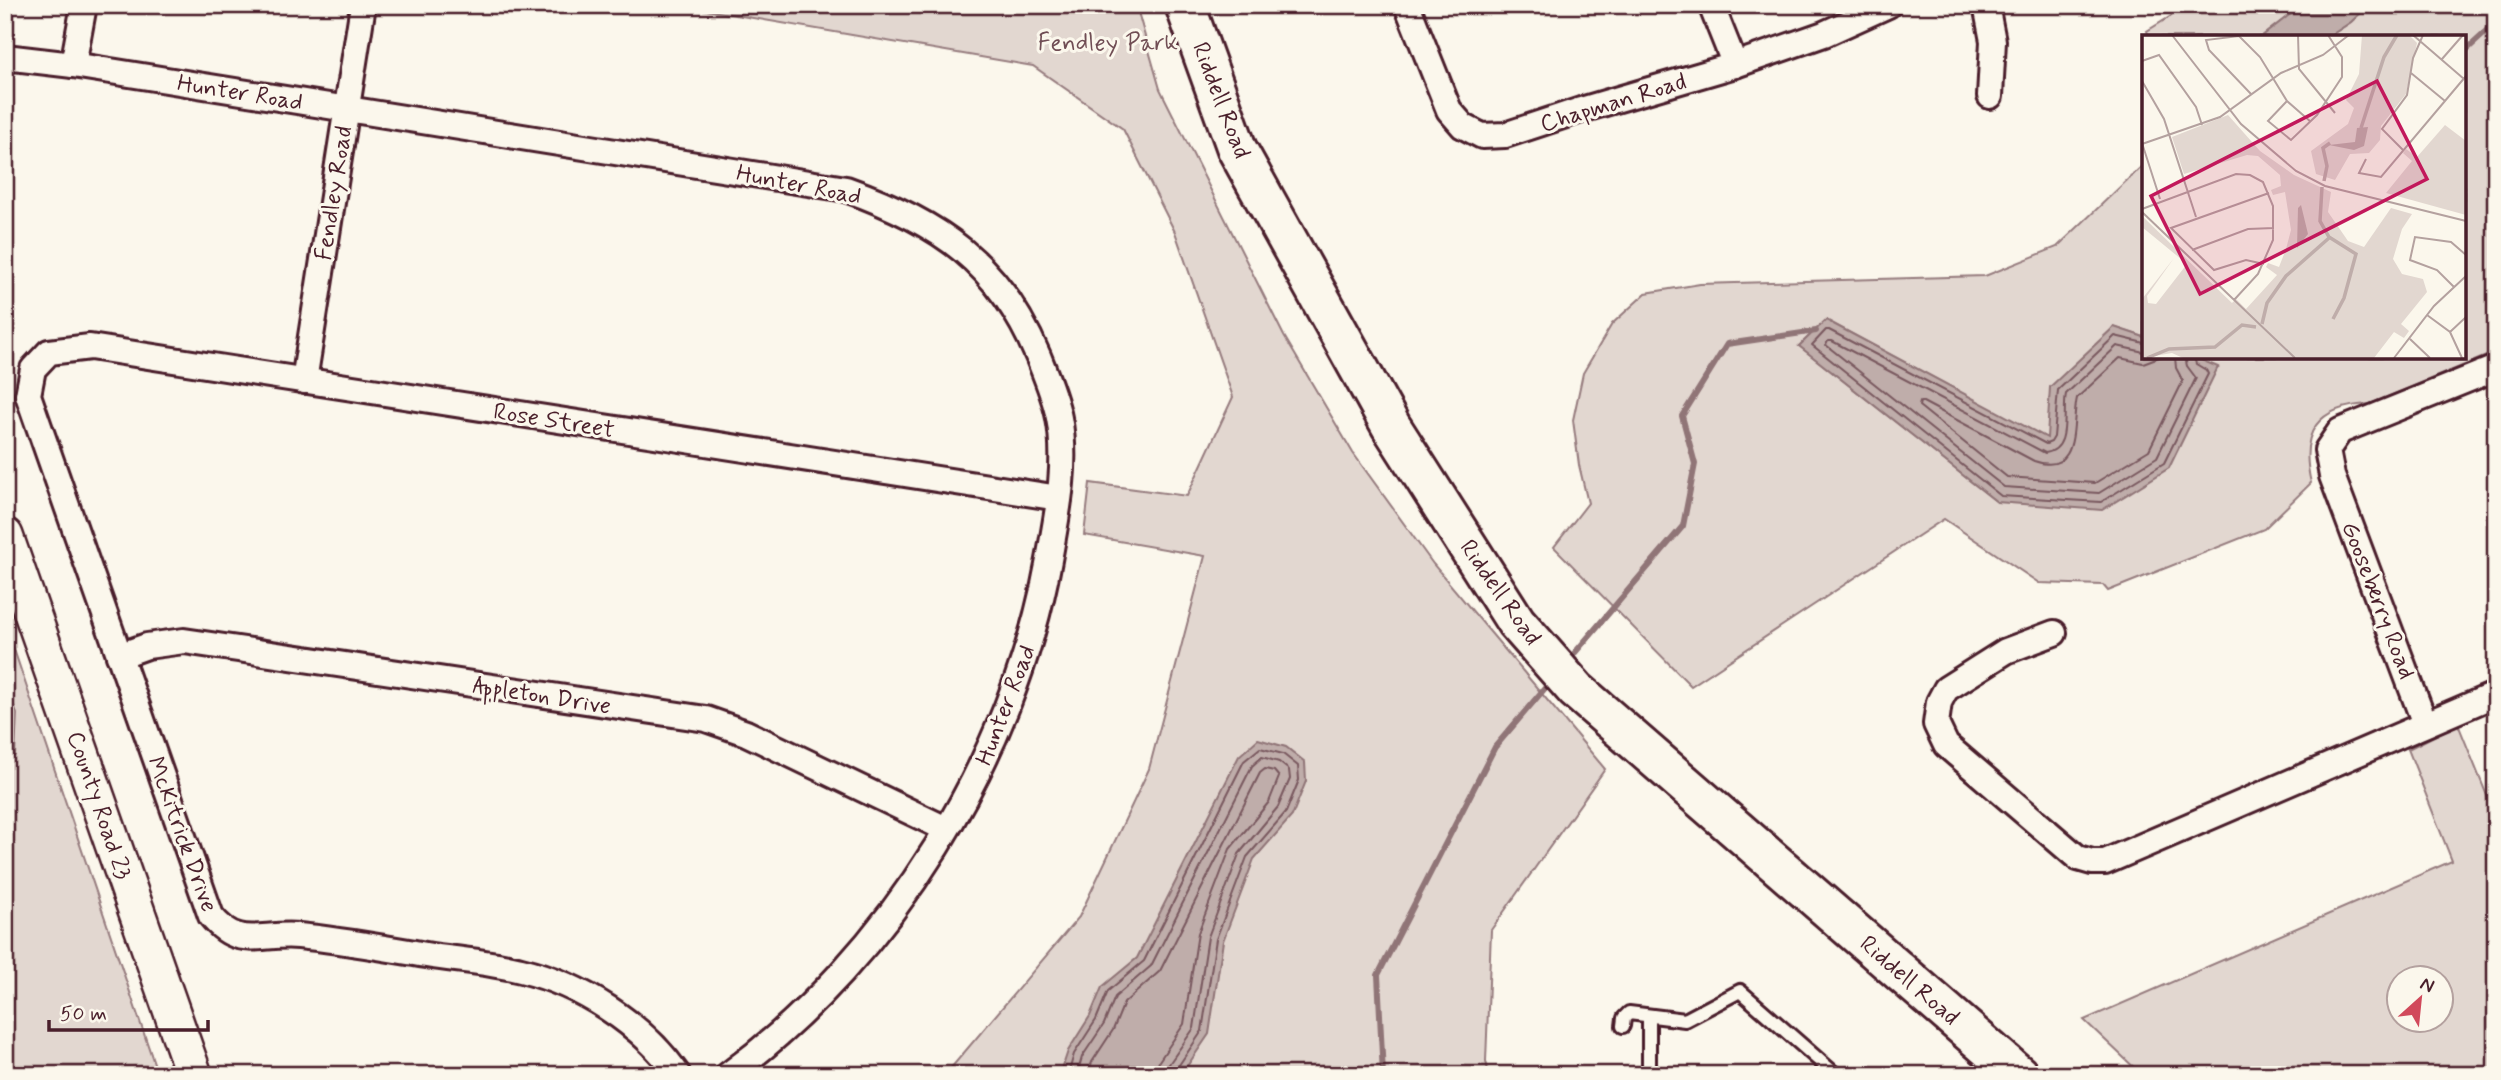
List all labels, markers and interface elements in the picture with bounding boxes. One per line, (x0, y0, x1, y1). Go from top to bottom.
park label: Fendley Park (1038, 28, 1178, 59)
inset map (2142, 35, 2466, 359)
street label: Riddell Road (1184, 38, 1257, 163)
street label: Chapman Road (1537, 67, 1690, 140)
street label: Hunter Road (175, 68, 305, 119)
street label: Fendley Road (309, 124, 360, 263)
street label: Hunter Road (734, 158, 864, 213)
street label: Rose Street (491, 397, 617, 446)
street label: Gooseberry Road (2333, 517, 2422, 684)
street label: Riddell Road (1452, 534, 1548, 652)
street label: Hunter Road (969, 641, 1044, 770)
street label: Appleton Drive (470, 670, 613, 726)
street label: County Road 23 (59, 727, 138, 884)
street label: McKitrick Drive (139, 752, 224, 917)
street label: Riddell Road (1853, 929, 1965, 1033)
north arrow (2386, 964, 2456, 1034)
text: N (2416, 971, 2438, 999)
scale bar (49, 989, 208, 1033)
text: 50 m (60, 1000, 107, 1028)

